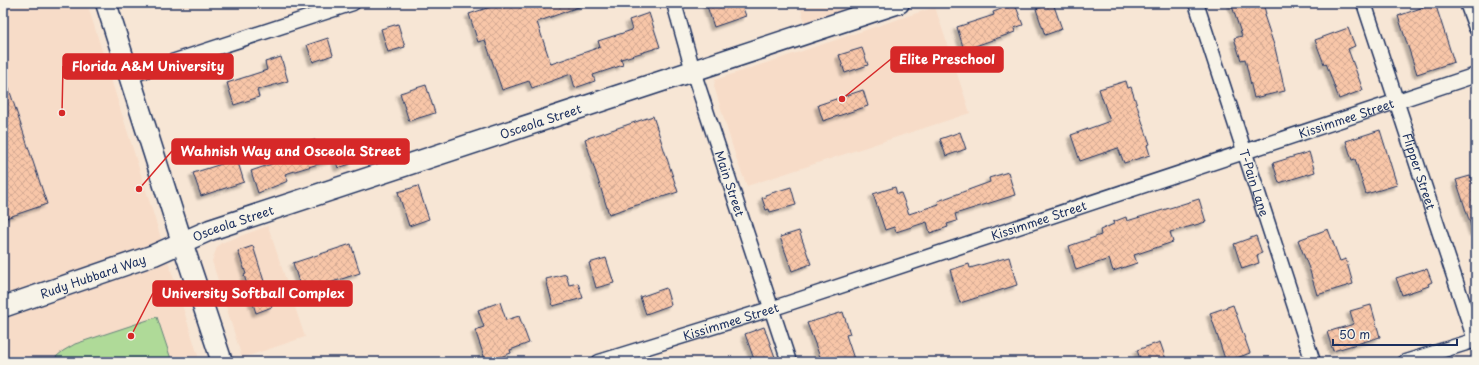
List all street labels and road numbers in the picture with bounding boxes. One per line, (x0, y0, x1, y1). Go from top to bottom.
street label: Kissimmee Street (1296, 94, 1396, 142)
street label: Osceola Street (497, 99, 584, 143)
street label: Flipper Street (1398, 131, 1440, 212)
street label: T-Pain Lane (1235, 147, 1274, 219)
street label: Main Street (711, 148, 749, 219)
street label: Kissimmee Street (989, 196, 1089, 244)
street label: Osceola Street (189, 201, 276, 246)
street label: Rudy Hubbard Way (38, 249, 148, 303)
street label: Kissimmee Street (681, 298, 781, 344)

